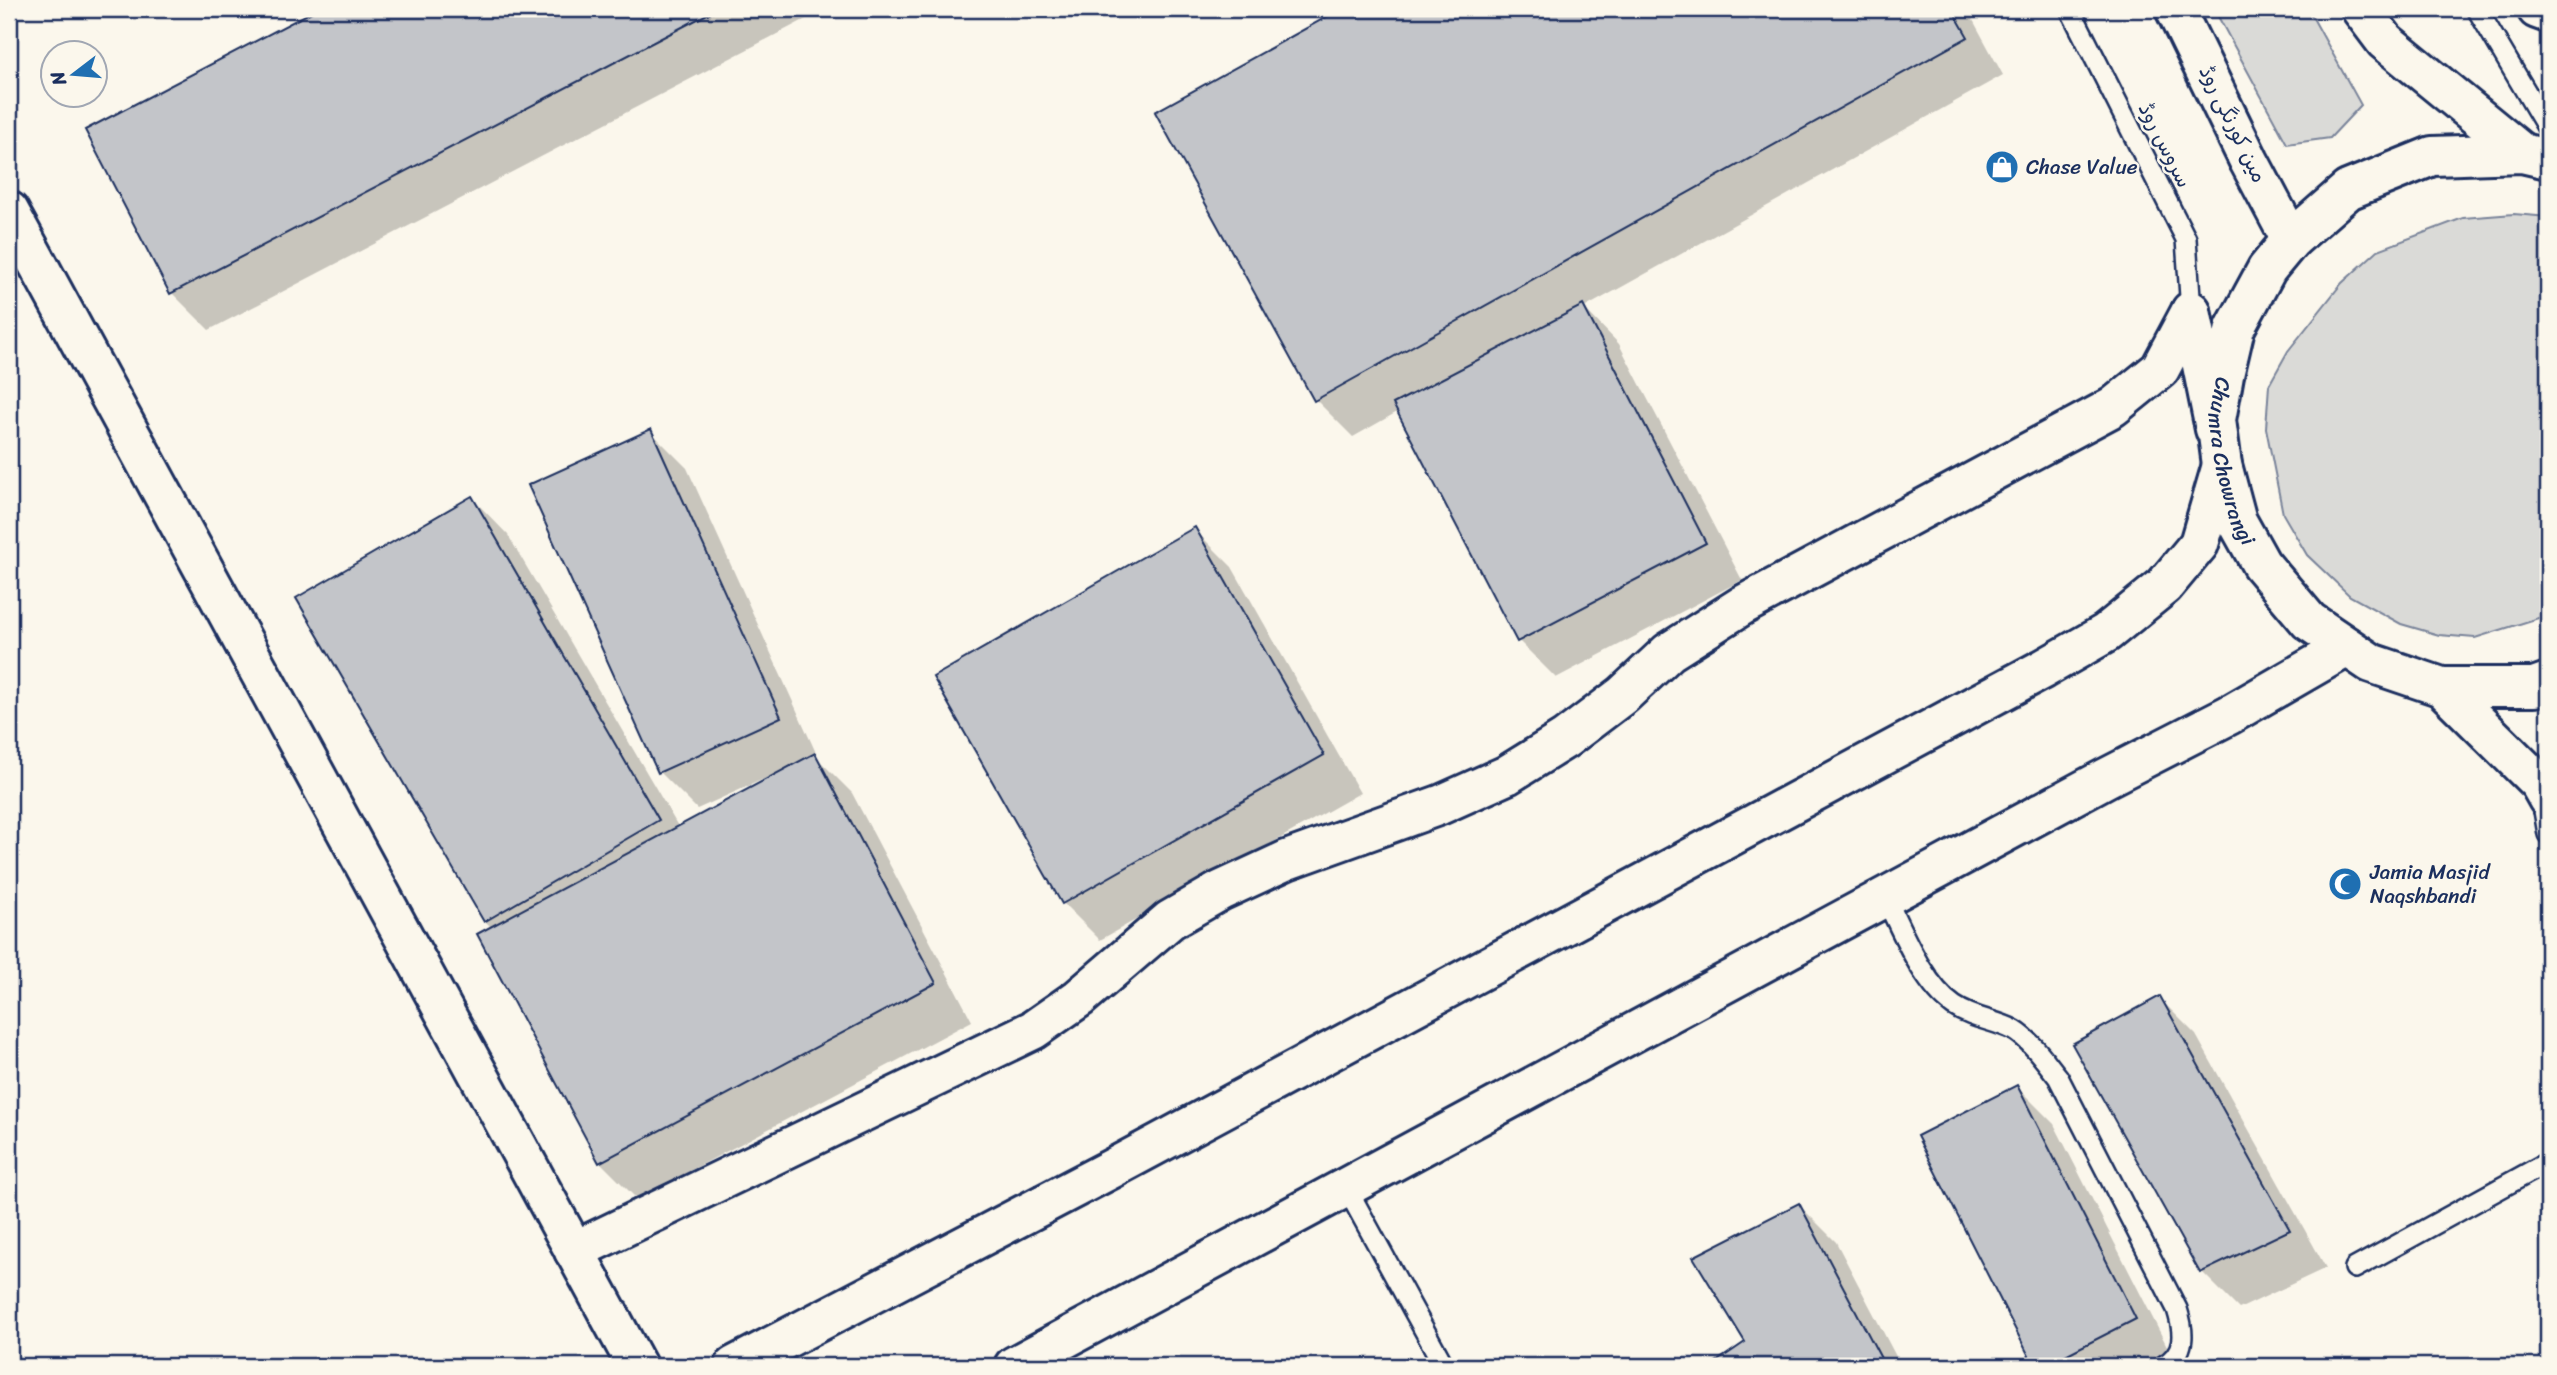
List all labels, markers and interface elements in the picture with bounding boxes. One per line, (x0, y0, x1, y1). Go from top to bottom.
north arrow (38, 38, 108, 108)
street label: مین کورنگی روڈ (2188, 59, 2278, 189)
text: N (40, 67, 76, 90)
street label: سروس روڈ (2127, 95, 2203, 195)
shop icon: Chase Value (1983, 148, 2021, 186)
place label: Chase Value (2026, 148, 2138, 186)
street label: Chumra Chowrangi (2196, 374, 2267, 554)
place label: Jamia Masjid Naqshbandi (2369, 853, 2491, 915)
mosque icon: Jamia Masjid Naqshbandi (2326, 865, 2364, 903)

